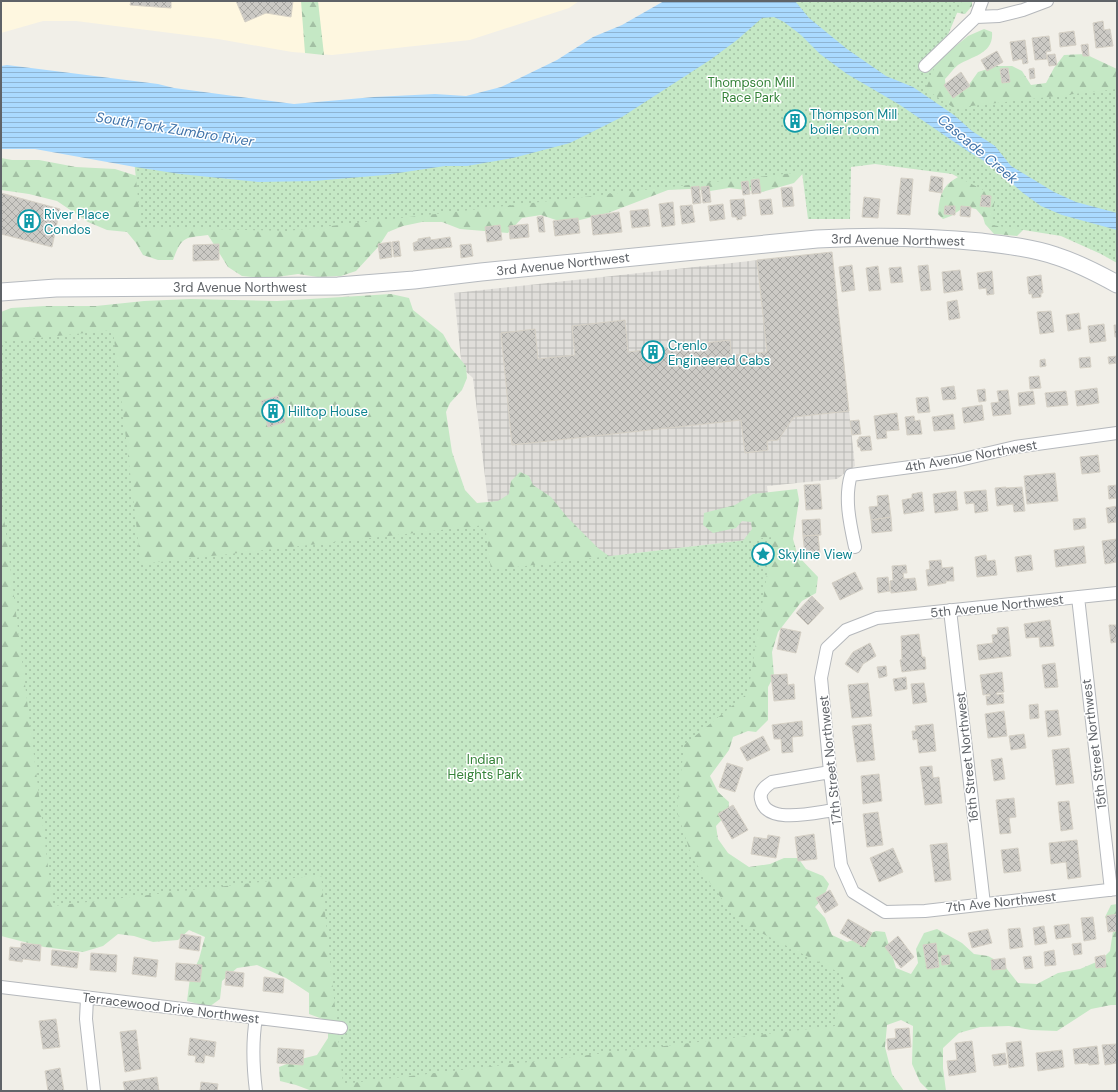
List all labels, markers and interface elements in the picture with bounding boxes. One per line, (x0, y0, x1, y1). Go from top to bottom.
park label: Thompson Mill Race Park (707, 74, 795, 106)
place label: Thompson Mill boiler room (810, 106, 897, 138)
water label: South Fork Zumbro River (95, 108, 256, 151)
building icon: Thompson Mill boiler room (782, 108, 808, 134)
water label: Cascade Creek (934, 110, 1022, 188)
place label: River Place Condos (44, 206, 109, 238)
building icon: River Place Condos (16, 208, 42, 234)
street label: 3rd Avenue Northwest (831, 230, 965, 250)
street label: 3rd Avenue Northwest (496, 249, 630, 279)
street label: 3rd Avenue Northwest (173, 279, 307, 296)
place label: Crenlo Engineered Cabs (668, 337, 770, 369)
building icon: Crenlo Engineered Cabs (640, 339, 666, 365)
building icon: Hilltop House (260, 398, 286, 424)
place label: Hilltop House (288, 403, 368, 420)
street label: 4th Avenue Northwest (904, 436, 1038, 476)
place icon: Skyline View (750, 541, 776, 567)
place label: Skyline View (778, 546, 853, 563)
street label: 5th Avenue Northwest (929, 591, 1065, 621)
street label: 15th Street Northwest (1078, 678, 1110, 810)
street label: 16th Street Northwest (952, 691, 982, 823)
street label: 17th Street Northwest (815, 695, 845, 825)
park label: Indian Heights Park (448, 751, 523, 783)
street label: 7th Ave Northwest (945, 888, 1057, 916)
street label: Terracewood Drive Northwest (82, 989, 260, 1027)

